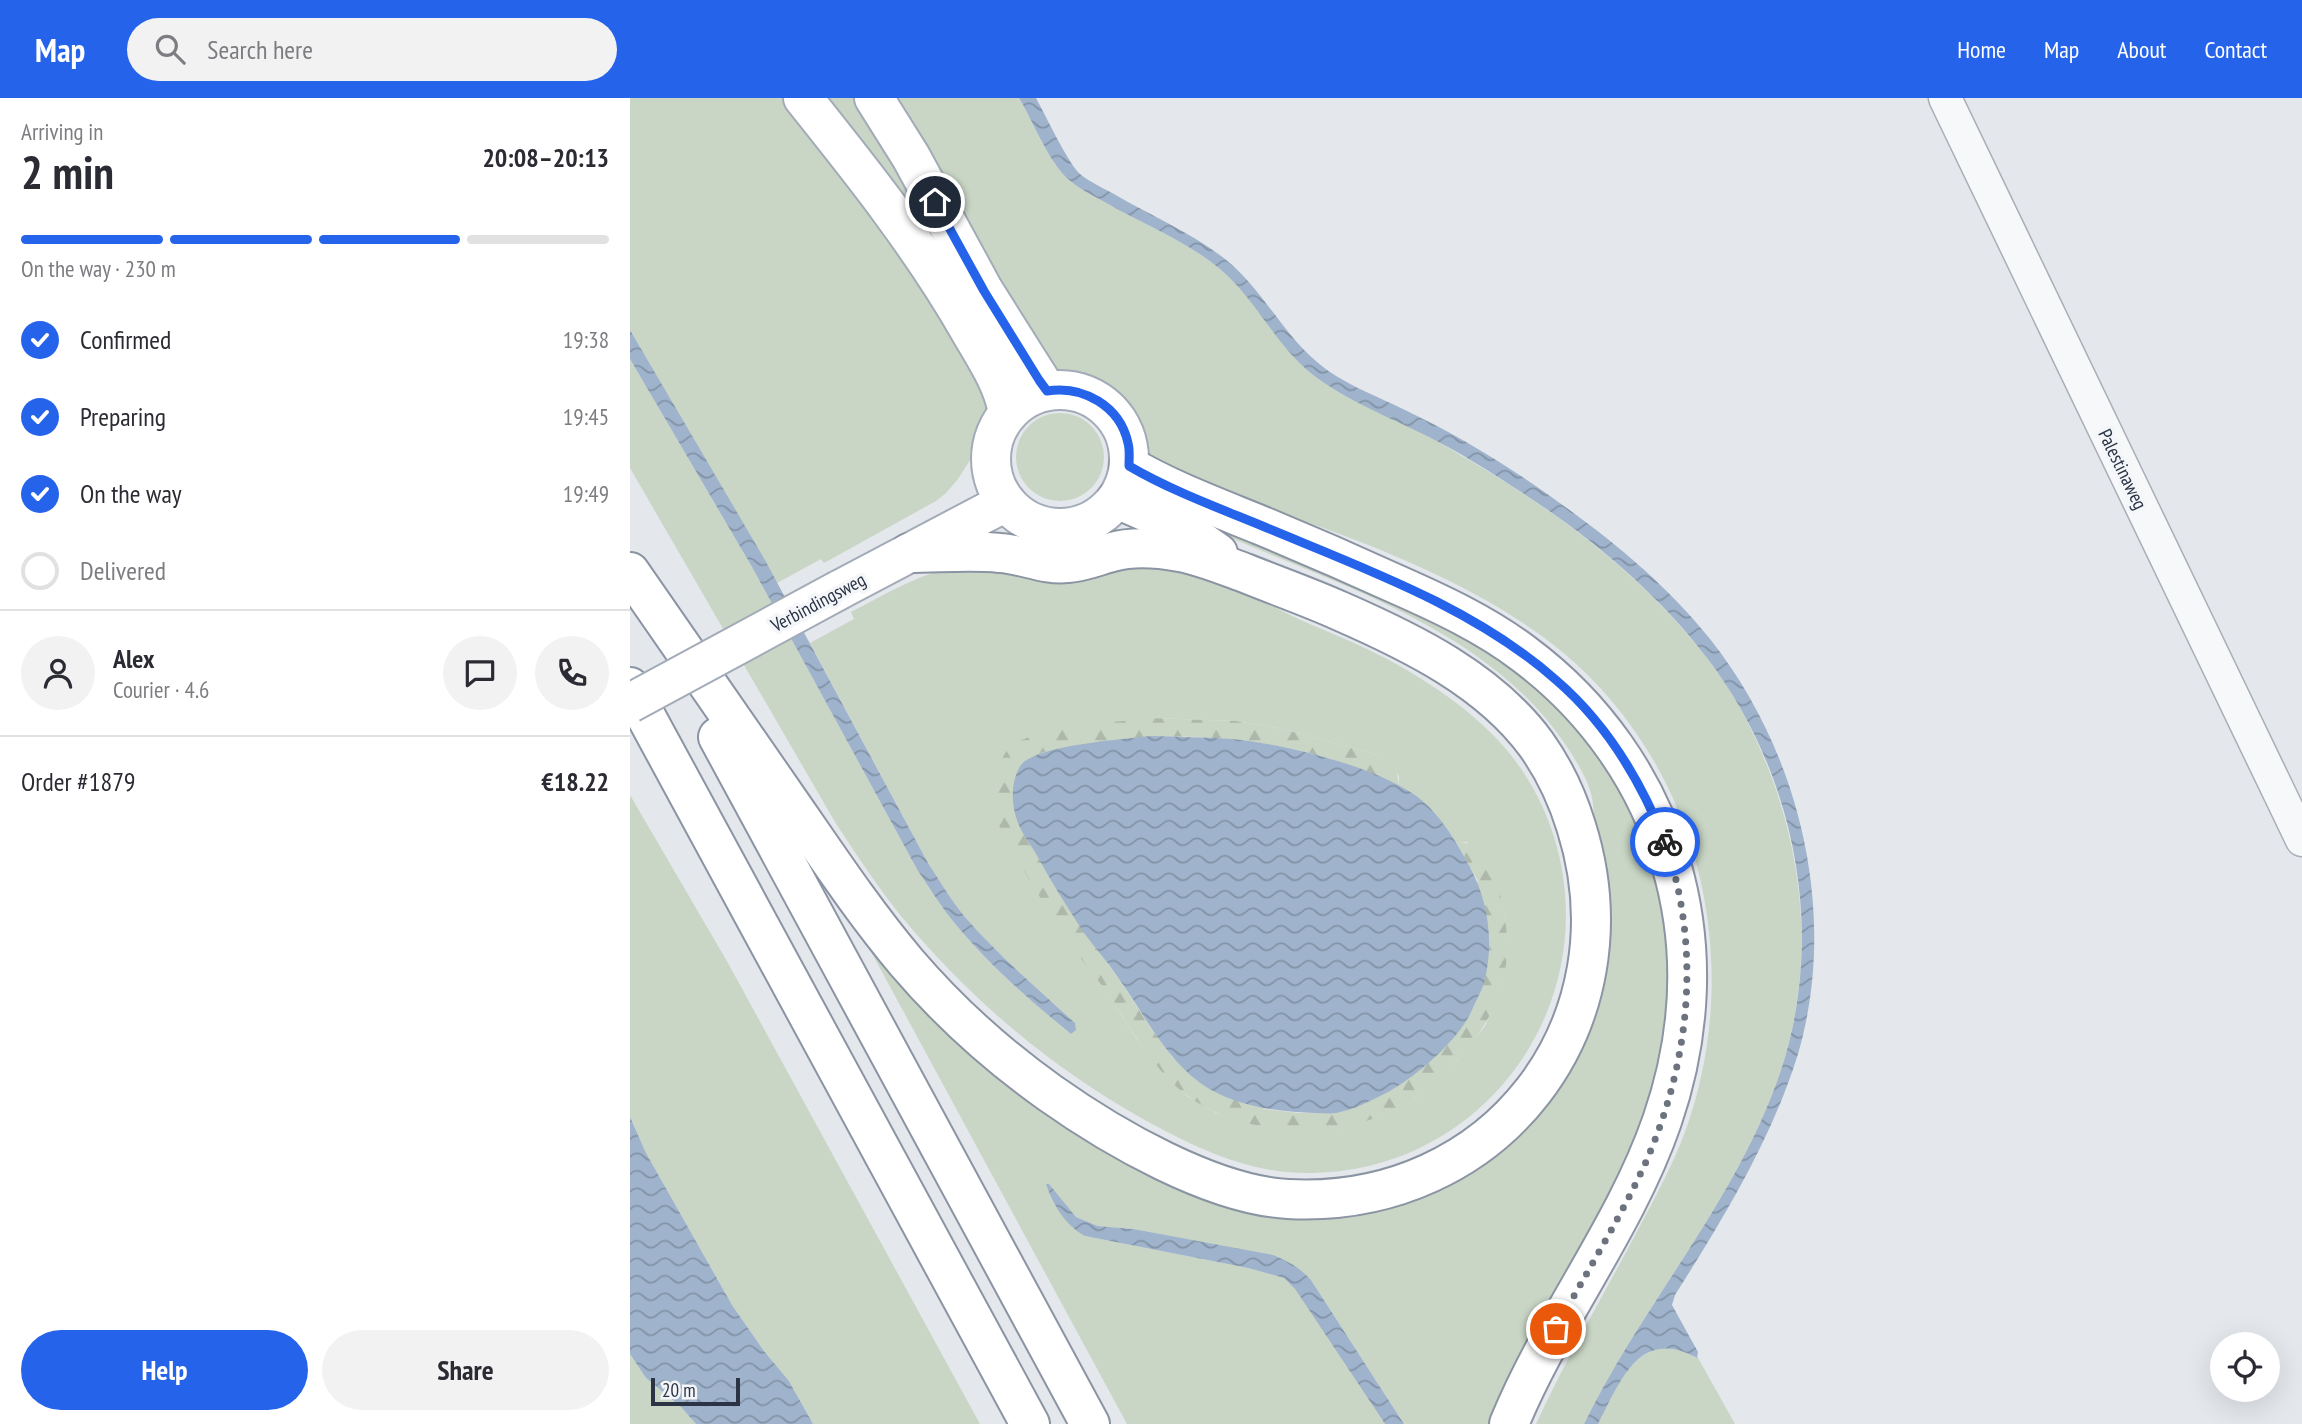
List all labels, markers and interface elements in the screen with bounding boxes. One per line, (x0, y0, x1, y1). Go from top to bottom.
search box (127, 18, 617, 81)
text: Map (35, 28, 85, 71)
icon: search (151, 30, 189, 68)
text: Search here (207, 33, 313, 66)
text: Home (1957, 34, 2006, 65)
text: Map (2044, 34, 2079, 65)
text: About (2117, 34, 2166, 65)
text: Contact (2204, 34, 2267, 65)
text: Arriving in (21, 117, 103, 146)
text: 20:08–20:13 (482, 141, 609, 174)
text: 2 min (21, 142, 114, 202)
pin (905, 172, 965, 232)
icon: home (916, 183, 954, 221)
text: On the way · 230 m (21, 254, 176, 283)
icon: check (21, 321, 59, 359)
text: Confirmed (80, 323, 171, 356)
text: 19:38 (563, 325, 609, 354)
icon: check (21, 398, 59, 436)
text: Preparing (80, 400, 166, 433)
text: 19:45 (563, 402, 609, 431)
street label: Palestinaweg (2093, 425, 2153, 513)
icon: check (21, 475, 59, 513)
text: On the way (80, 477, 182, 510)
text: 19:49 (563, 479, 609, 508)
text: Delivered (80, 554, 166, 587)
street label: Verbindingsweg (766, 567, 870, 637)
button: person (21, 636, 95, 710)
button: chat (443, 636, 517, 710)
button: phone (535, 636, 609, 710)
text: Alex (113, 642, 154, 675)
text: Courier · 4.6 (113, 675, 209, 704)
text: Order #1879 (21, 765, 136, 798)
text: €18.22 (541, 765, 609, 798)
courier (1630, 807, 1700, 877)
icon: bike (1646, 823, 1684, 861)
pin (1526, 1299, 1586, 1359)
icon: bag (1537, 1310, 1575, 1348)
button: Help (21, 1330, 308, 1410)
button: Share (322, 1330, 609, 1410)
map controls (2210, 1332, 2280, 1402)
button: locate (2210, 1332, 2280, 1402)
scale bar (651, 1375, 740, 1407)
text: 20 m (662, 1378, 696, 1402)

